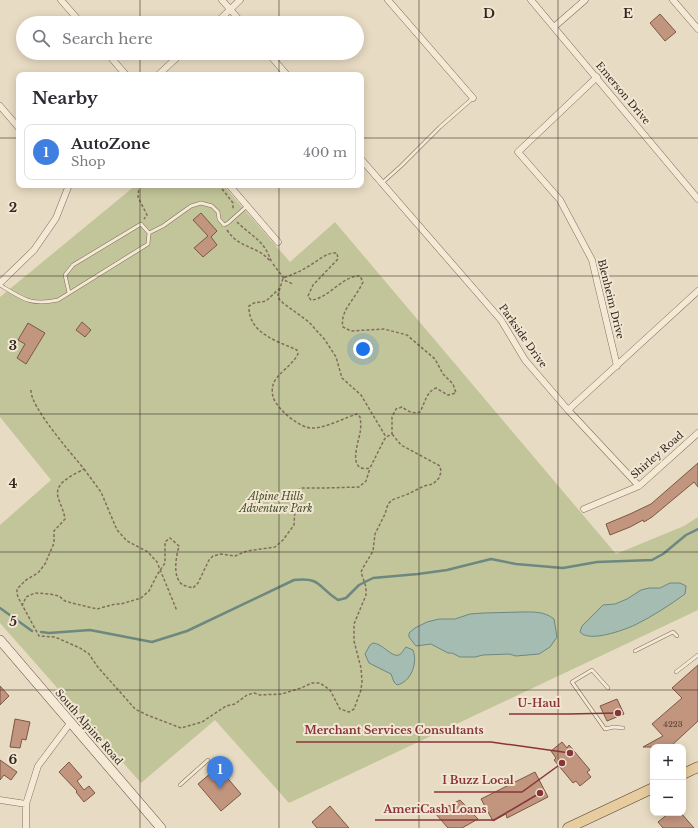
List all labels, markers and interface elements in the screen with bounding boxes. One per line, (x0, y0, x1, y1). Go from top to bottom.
text: D (483, 5, 495, 22)
text: E (623, 5, 633, 22)
search box (16, 16, 364, 60)
icon: search (30, 27, 52, 49)
text: Search here (62, 29, 153, 48)
street label: Emerson Drive (593, 59, 653, 127)
text: Nearby (32, 88, 98, 109)
text: AutoZone (71, 134, 150, 153)
text: 1 (43, 144, 49, 161)
text: 400 m (303, 144, 347, 161)
text: Shop (71, 153, 106, 170)
text: 2 (9, 199, 17, 216)
street label: Blenheim Drive (595, 258, 627, 340)
street label: Parkside Drive (496, 302, 550, 371)
text: 3 (9, 337, 17, 354)
your location (353, 339, 373, 359)
street label: Shirley Road (628, 428, 686, 482)
text: 4 (9, 475, 18, 492)
park label: Alpine Hills Adventure Park (238, 490, 312, 515)
text: 5 (9, 613, 17, 630)
street label: South Alpine Road (53, 686, 126, 768)
callout: U-Haul (509, 691, 568, 714)
text: U-Haul (518, 696, 561, 710)
callout: Merchant Services Consultants (296, 719, 491, 742)
house number: 4223 (663, 719, 683, 729)
text: Merchant Services Consultants (304, 723, 484, 737)
map controls (650, 744, 686, 816)
button: + (650, 744, 686, 780)
text: 6 (9, 751, 18, 768)
pin: 1 (207, 756, 233, 789)
callout: I Buzz Local (434, 769, 522, 792)
text: I Buzz Local (442, 773, 514, 787)
button: − (650, 780, 686, 816)
callout: AmeriCash Loans (375, 797, 494, 820)
text: AmeriCash Loans (382, 802, 487, 816)

